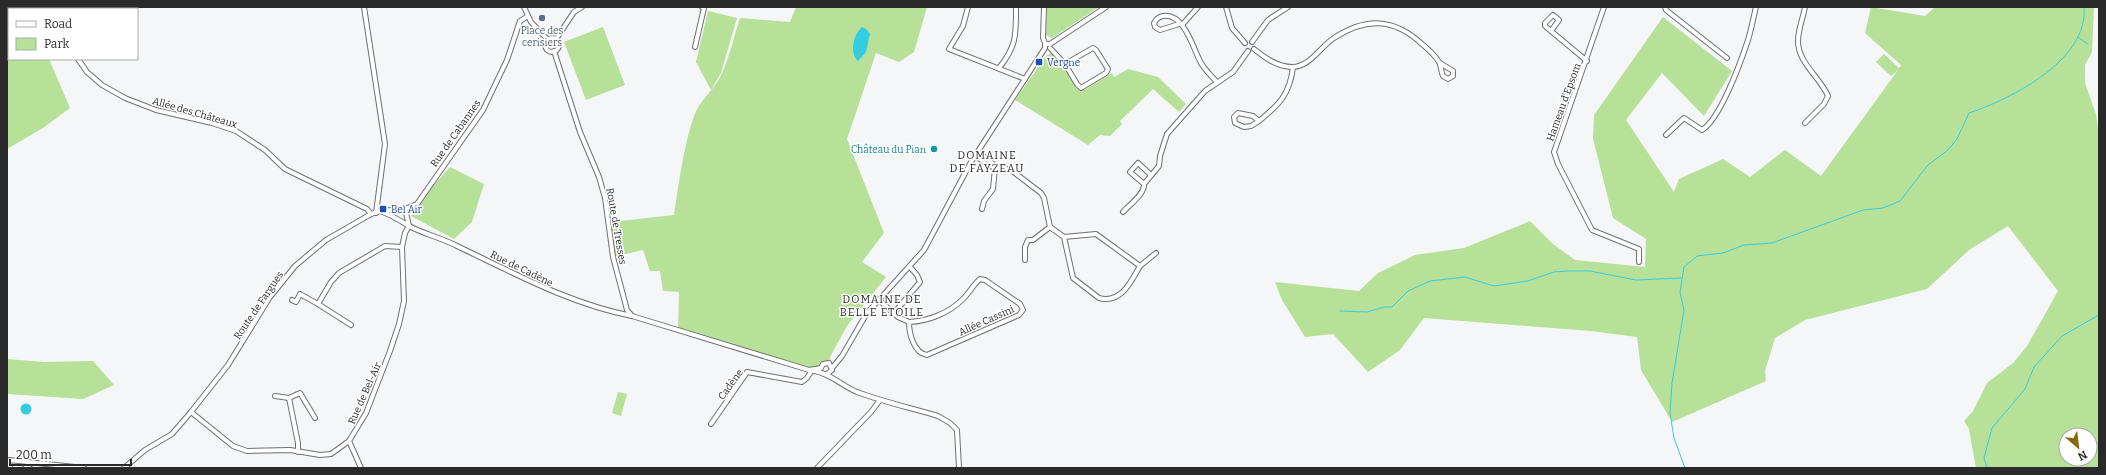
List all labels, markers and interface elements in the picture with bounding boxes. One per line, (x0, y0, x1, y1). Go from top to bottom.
legend (8, 8, 138, 60)
marker: Place des cerisiers (537, 13, 547, 23)
text: Road (44, 17, 72, 31)
place label: Place des cerisiers (521, 25, 564, 49)
text: Park (44, 37, 70, 51)
marker: Vergne (1034, 57, 1044, 67)
place label: Vergne (1047, 57, 1080, 69)
street label: Hameau d'Epsom (1544, 61, 1584, 143)
street label: Allée des Châteaux (151, 94, 239, 131)
street label: Rue de Cabannes (428, 97, 484, 170)
place label: Château du Pian (851, 143, 927, 156)
marker: Château du Pian (929, 144, 939, 154)
district label: DOMAINE DE FAYZEAU (950, 149, 1024, 175)
street label: Route de Tresses (603, 187, 629, 266)
marker: Bel Air (378, 204, 388, 214)
place label: Bel Air (391, 204, 423, 216)
street label: Rue de Cadène (488, 249, 555, 289)
street label: Route de Fargues (232, 269, 286, 342)
district label: DOMAINE DE BELLE ETOILE (840, 293, 924, 319)
street label: Allée Cassini (957, 303, 1016, 338)
street label: Rue de Bel-Air (346, 360, 384, 426)
street label: Cadène (716, 367, 746, 402)
north arrow (2058, 427, 2098, 467)
scale bar (10, 441, 131, 467)
text: 200 m (16, 448, 52, 462)
text: N (2075, 448, 2089, 463)

